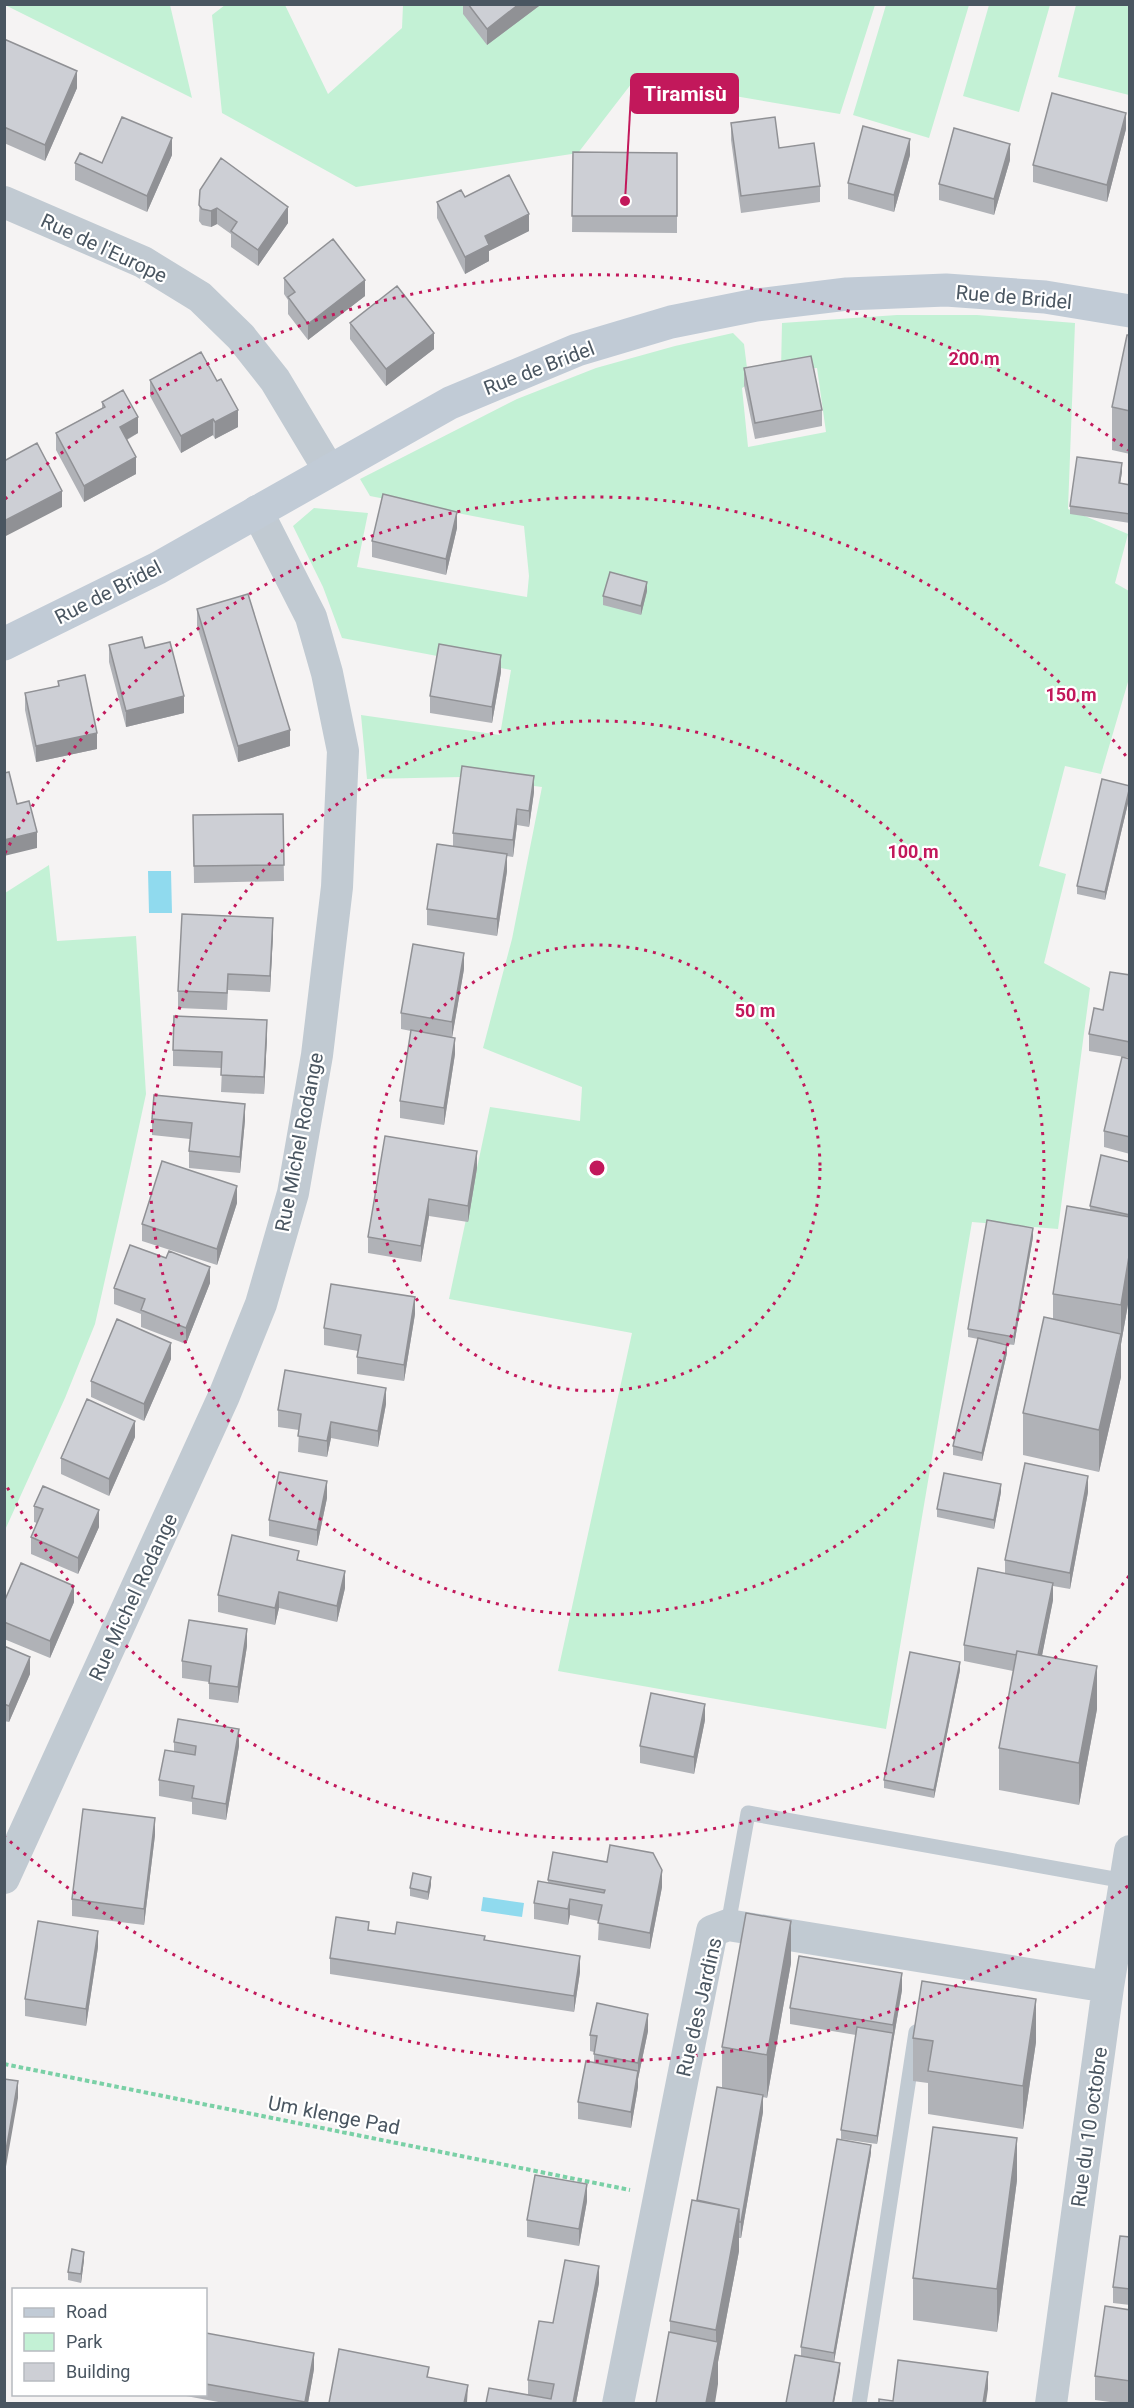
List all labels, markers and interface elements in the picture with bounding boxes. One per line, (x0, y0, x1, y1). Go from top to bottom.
callout: Tiramisù (631, 74, 738, 113)
text: Tiramisù (643, 82, 727, 106)
street label: Rue de l'Europe (37, 208, 171, 288)
street label: Rue de Bridel (955, 280, 1073, 314)
street label: Rue de Bridel (480, 336, 598, 400)
text: 200 m (948, 348, 1000, 369)
street label: Rue de Bridel (51, 555, 165, 629)
text: 150 m (1045, 684, 1097, 705)
text: 100 m (887, 841, 939, 862)
text: 50 m (735, 1000, 775, 1021)
street label: Rue Michel Rodange (270, 1050, 328, 1234)
centre of rings (587, 1158, 607, 1178)
street label: Rue Michel Rodange (84, 1509, 182, 1685)
street label: Rue des Jardins (671, 1935, 727, 2079)
street label: Rue du 10 octobre (1066, 2045, 1112, 2209)
street label: Um klenge Pad (266, 2090, 402, 2140)
legend (12, 2288, 207, 2396)
text: Road (66, 2301, 107, 2322)
text: Park (66, 2331, 103, 2352)
text: Building (66, 2361, 130, 2382)

